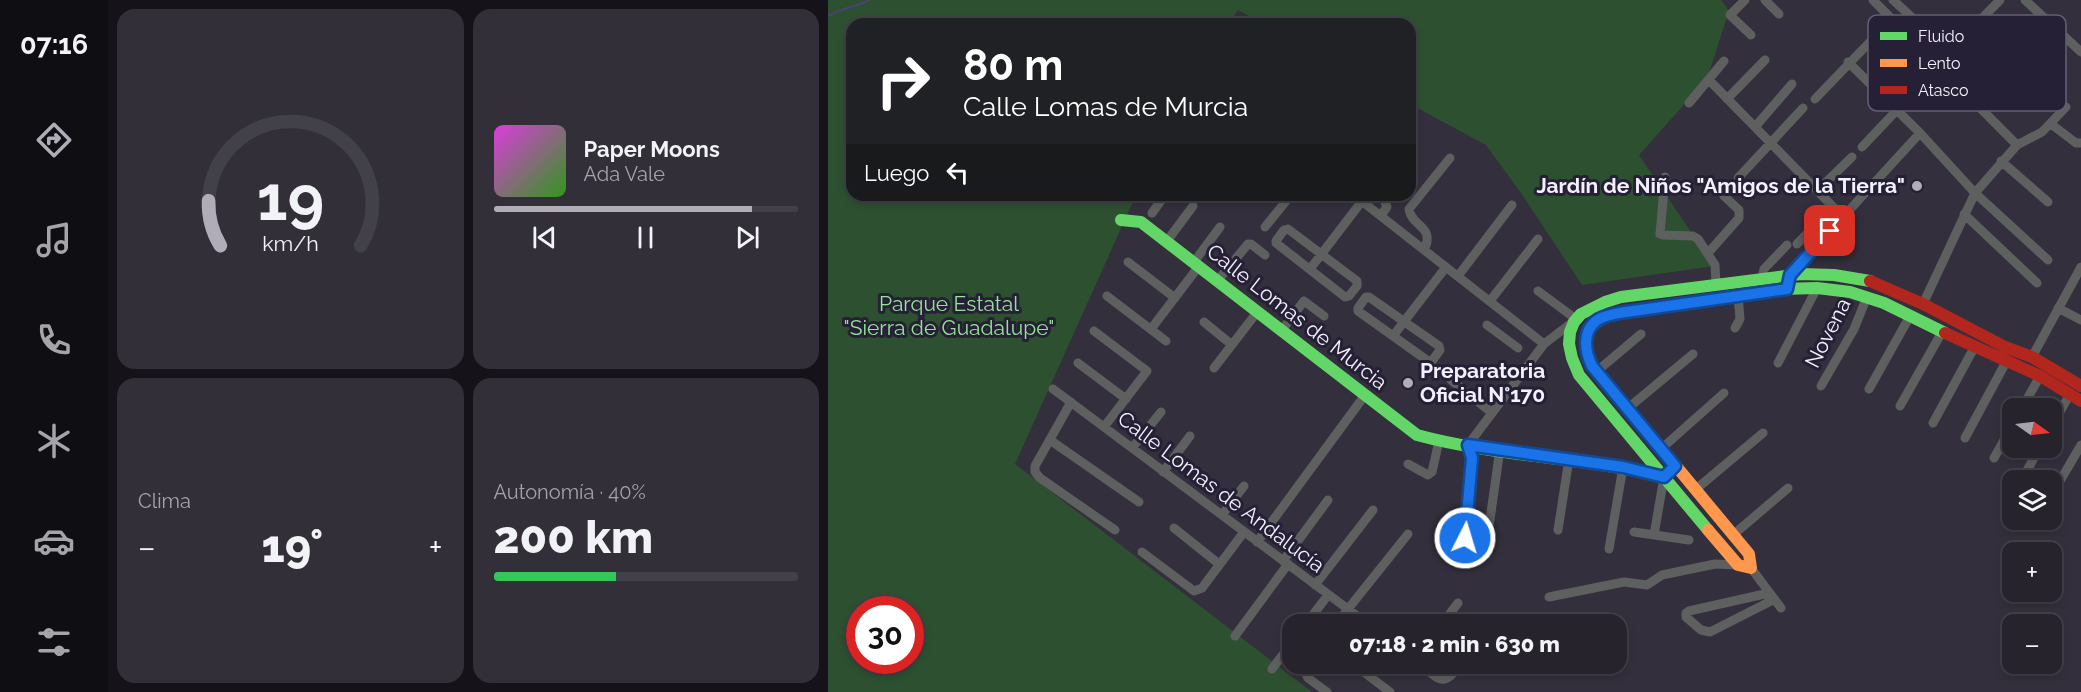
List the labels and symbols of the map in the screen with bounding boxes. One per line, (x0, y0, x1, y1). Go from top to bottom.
legend (1868, 15, 2066, 111)
text: Fluido (1918, 27, 1964, 46)
text: Lento (1918, 54, 1961, 73)
text: Atasco (1918, 81, 1969, 100)
place label: Jardín de Niños "Amigos de la Tierra" (1536, 173, 1905, 198)
marker: Jardín de Niños "Amigos de la Tierra" (1910, 179, 1924, 193)
pin (1804, 205, 1855, 256)
street label: Calle Lomas de Murcia (1202, 238, 1392, 395)
park label: Parque Estatal "Sierra de Guadalupe" (844, 291, 1054, 340)
street label: Novena (1799, 294, 1856, 372)
place label: Preparatoria Oficial N°170 (1420, 358, 1545, 407)
marker: Preparatoria Oficial N°170 (1401, 376, 1415, 390)
north arrow (2002, 398, 2062, 458)
street label: Calle Lomas de Andalucía (1113, 406, 1330, 578)
position arrow (1433, 506, 1497, 570)
speed limit sign: 30 (846, 596, 924, 674)

